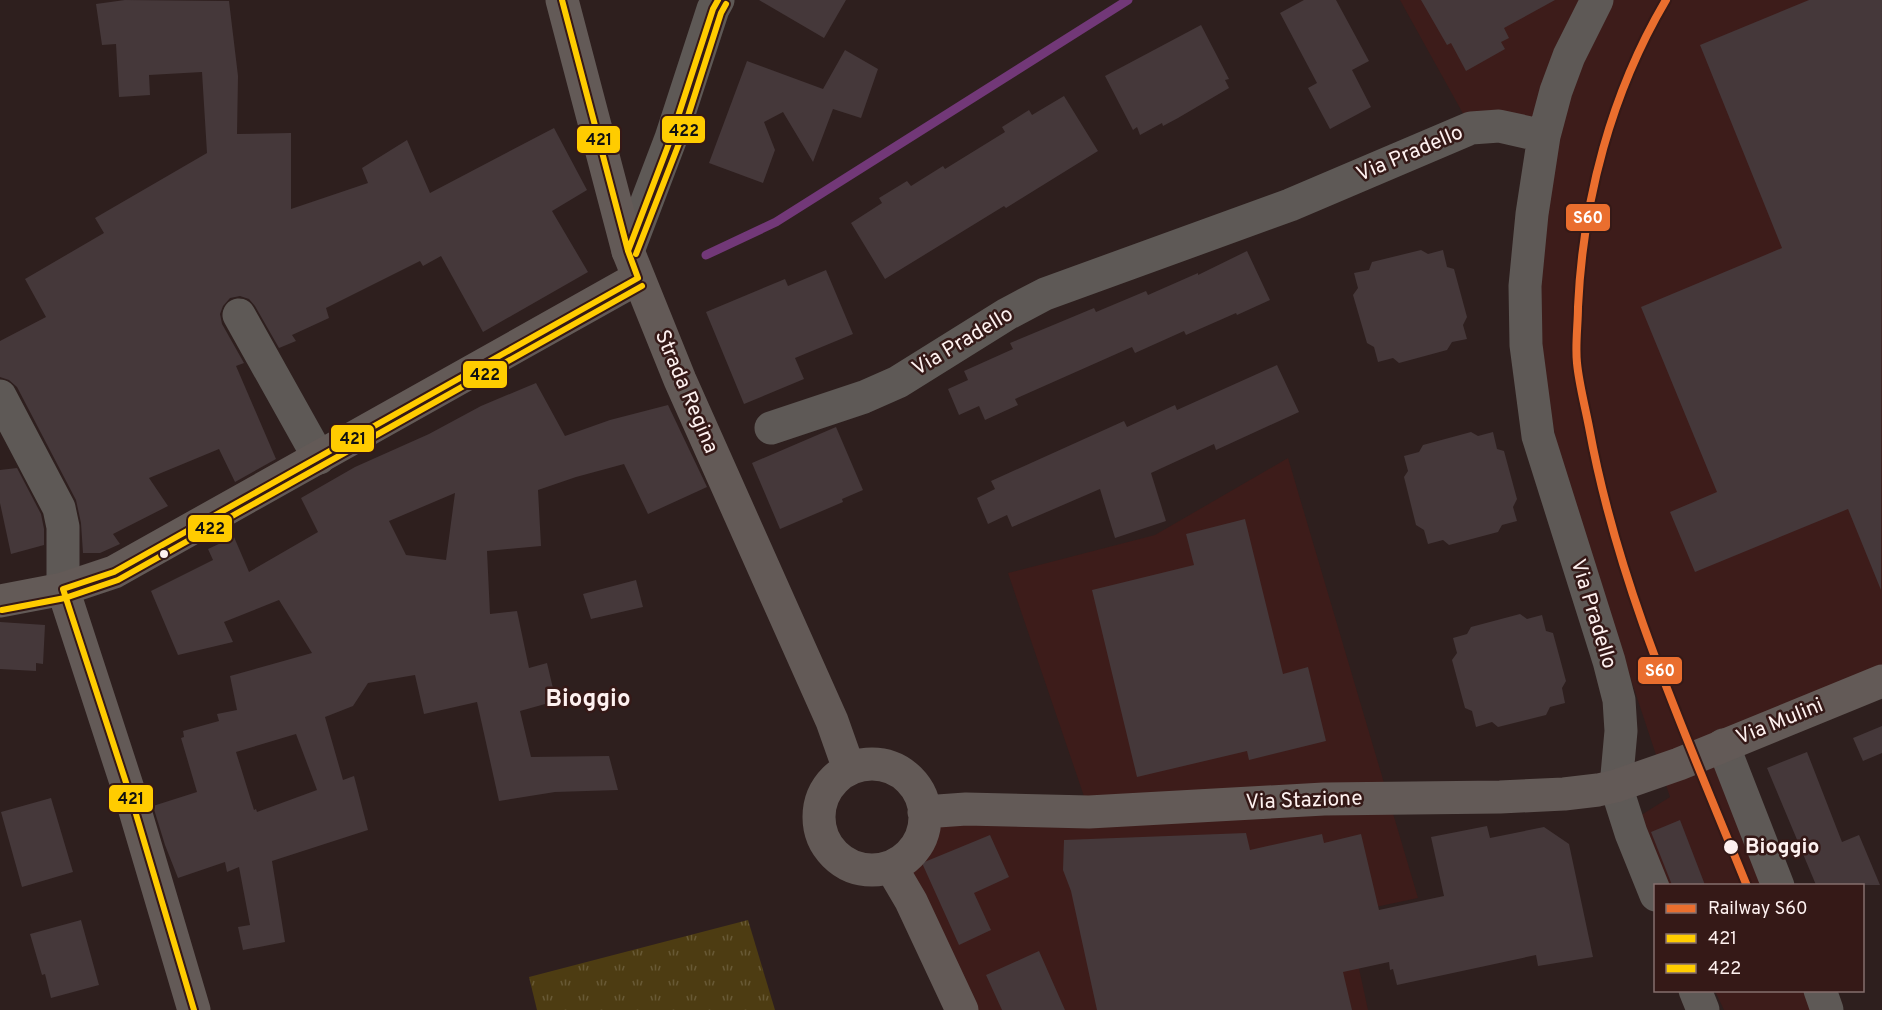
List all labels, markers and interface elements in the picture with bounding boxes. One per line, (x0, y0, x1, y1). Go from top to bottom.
line badge: 422 (661, 115, 706, 144)
street label: Via Pradello (1353, 119, 1467, 189)
text: 422 (669, 122, 699, 142)
line badge: 421 (576, 125, 621, 154)
text: 421 (586, 131, 612, 151)
line badge: S60 (1565, 203, 1611, 232)
text: S60 (1573, 209, 1603, 229)
street label: Via Pradello (908, 301, 1018, 383)
street label: Strada Regina (648, 326, 724, 458)
line badge: 422 (462, 360, 508, 389)
text: 422 (470, 366, 500, 386)
line badge: 421 (330, 424, 375, 453)
text: 421 (340, 430, 366, 450)
line badge: 422 (187, 514, 233, 543)
text: 422 (195, 520, 225, 540)
unlabelled marker (158, 548, 170, 560)
street label: Via Pradello (1564, 556, 1622, 672)
line badge: S60 (1637, 656, 1683, 685)
text: S60 (1645, 662, 1675, 682)
district label: Bioggio (546, 685, 630, 715)
street label: Via Mulini (1732, 692, 1828, 752)
line badge: 421 (108, 784, 154, 813)
street label: Via Stazione (1245, 785, 1363, 817)
text: 421 (118, 790, 144, 810)
place label: Bioggio (1745, 834, 1819, 861)
marker: Bioggio (1722, 838, 1740, 856)
legend (1654, 884, 1864, 992)
text: Railway S60 (1708, 898, 1808, 921)
text: 421 (1708, 928, 1737, 951)
text: 422 (1708, 958, 1741, 981)

